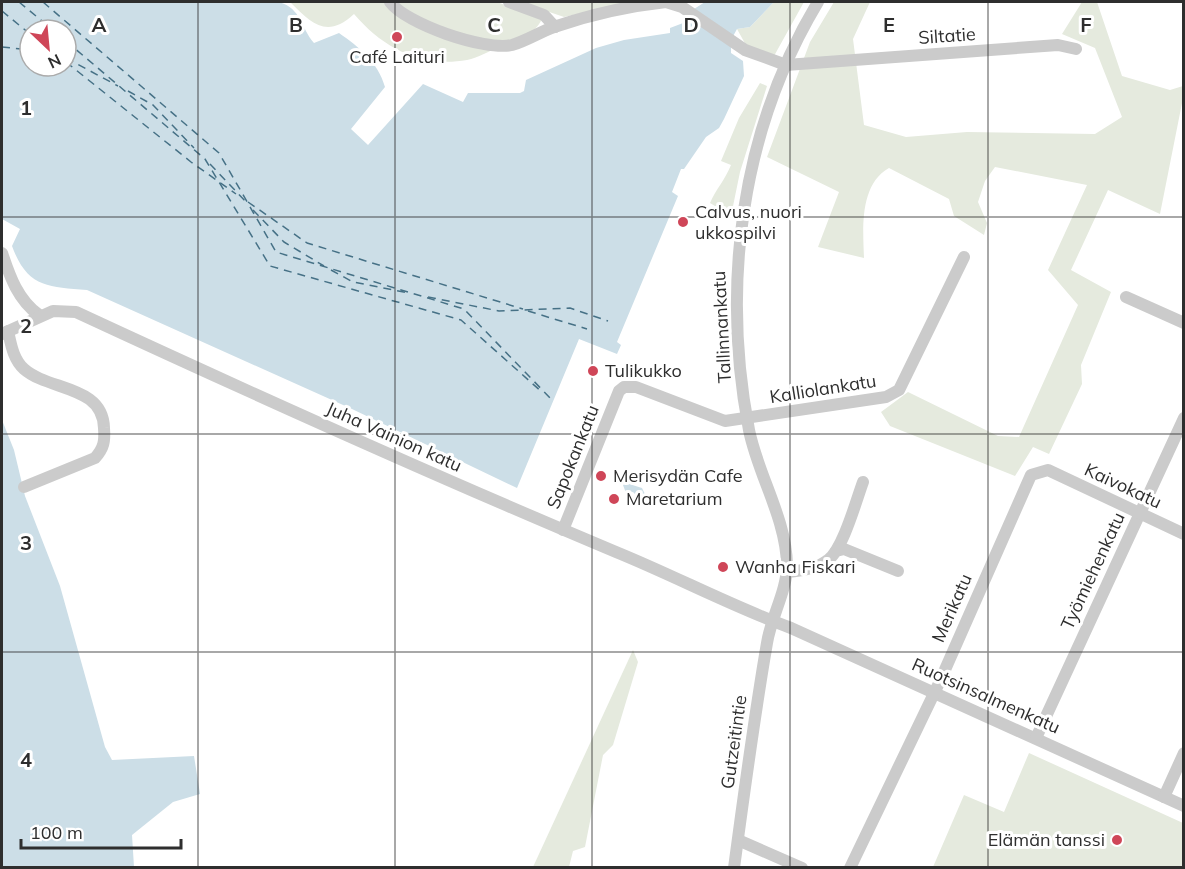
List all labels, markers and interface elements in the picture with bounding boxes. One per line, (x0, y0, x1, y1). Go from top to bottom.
text: A (92, 12, 107, 37)
text: B (289, 12, 303, 37)
text: C (487, 12, 501, 37)
text: D (683, 12, 699, 37)
text: E (883, 12, 895, 37)
text: F (1080, 12, 1092, 37)
north arrow (18, 18, 78, 78)
street label: Siltatie (918, 22, 976, 49)
marker: Café Laituri (390, 30, 404, 44)
place label: Café Laituri (349, 45, 445, 68)
text: N (45, 50, 64, 73)
text: 1 (20, 95, 32, 120)
place label: Calvus, nuori ukkospilvi (695, 200, 802, 244)
marker: Calvus, nuori ukkospilvi (676, 215, 690, 229)
street label: Tallinnankatu (707, 270, 736, 384)
text: 2 (20, 313, 32, 338)
place label: Tulikukko (605, 359, 682, 382)
marker: Tulikukko (586, 364, 600, 378)
street label: Kalliolankatu (768, 369, 878, 408)
street label: Juha Vainion katu (323, 396, 466, 477)
street label: Sapokankatu (541, 401, 604, 512)
street label: Kaivokatu (1081, 458, 1166, 513)
place label: Merisydän Cafe (613, 464, 743, 487)
marker: Merisydän Cafe (594, 469, 608, 483)
place label: Maretarium (626, 487, 723, 510)
marker: Maretarium (607, 492, 621, 506)
street label: Työmiehenkatu (1055, 508, 1130, 633)
text: 3 (20, 530, 32, 555)
place label: Wanha Fiskari (735, 555, 856, 578)
marker: Wanha Fiskari (716, 560, 730, 574)
street label: Merikatu (926, 570, 977, 646)
street label: Ruotsinsalmenkatu (908, 653, 1064, 739)
street label: Gutzeitintie (716, 693, 751, 790)
text: 4 (20, 747, 32, 772)
scale bar (21, 812, 182, 850)
text: 100 m (30, 821, 83, 844)
place label: Elämän tanssi (988, 828, 1105, 851)
marker: Elämän tanssi (1110, 833, 1124, 847)

